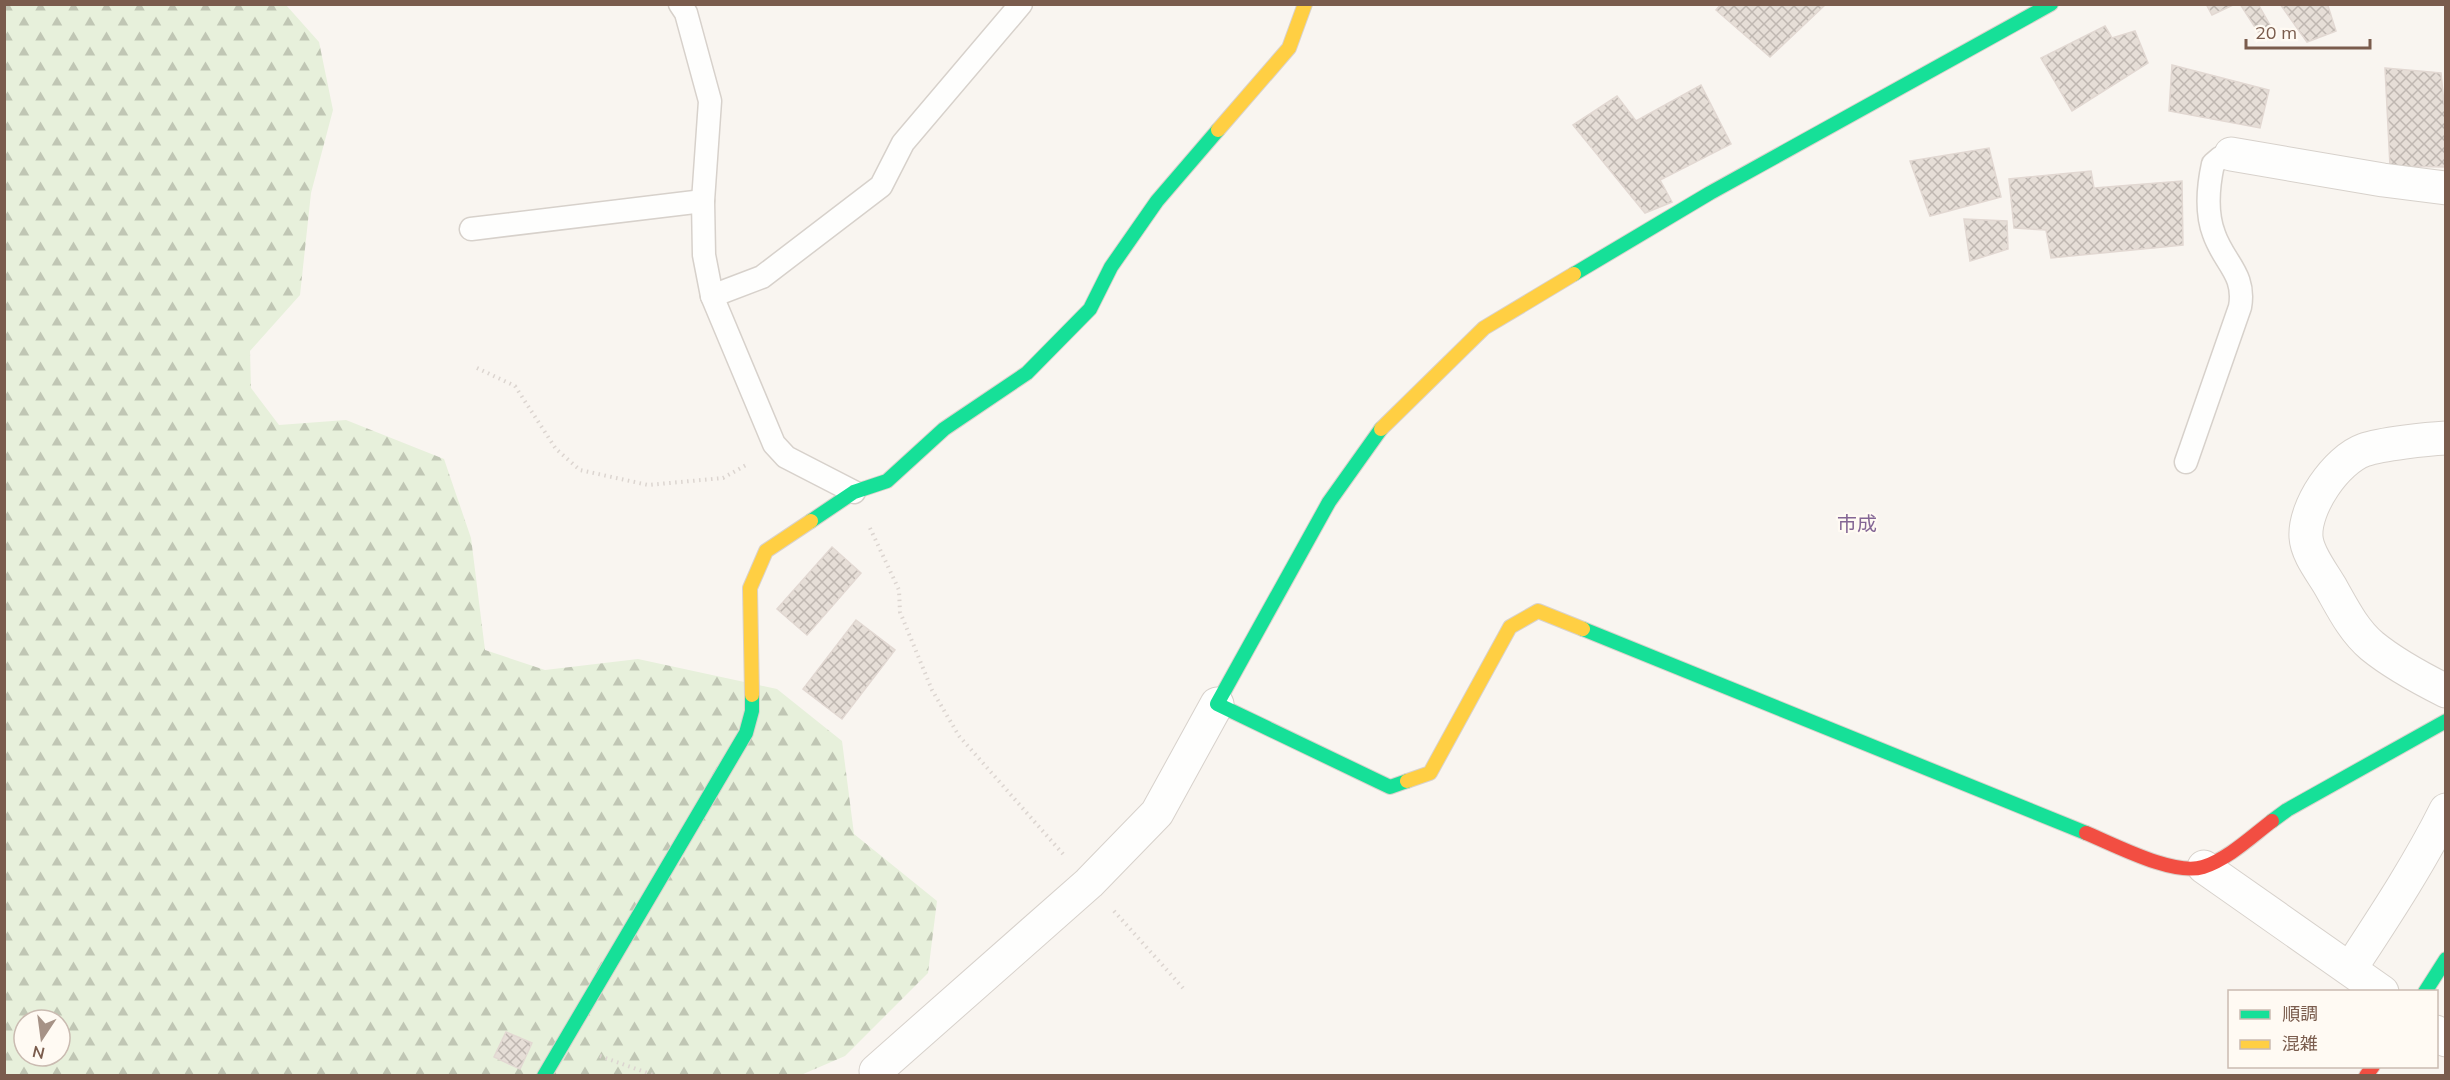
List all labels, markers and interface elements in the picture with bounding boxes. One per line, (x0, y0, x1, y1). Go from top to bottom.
scale bar (2246, 12, 2370, 50)
text: 20 m (2255, 21, 2297, 44)
district label: 市成 (1837, 511, 1877, 536)
legend (2228, 990, 2438, 1068)
text: 順調 (2282, 1002, 2318, 1025)
north arrow (12, 1008, 72, 1068)
text: 混雑 (2282, 1032, 2318, 1055)
text: N (30, 1042, 47, 1064)

